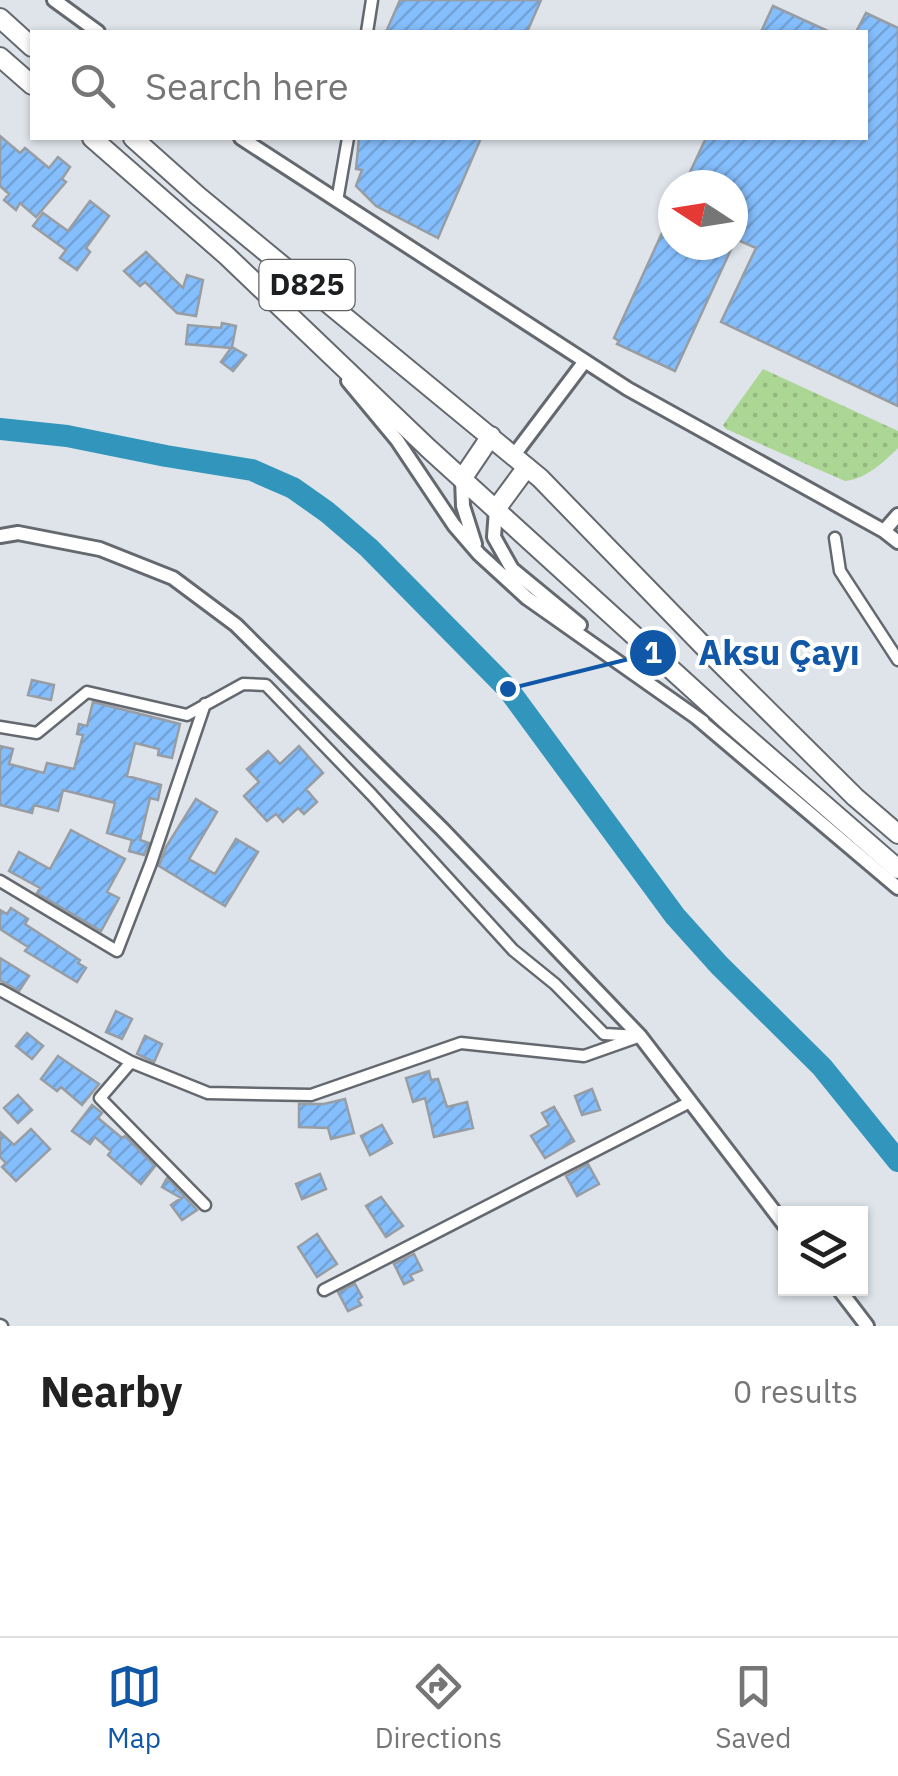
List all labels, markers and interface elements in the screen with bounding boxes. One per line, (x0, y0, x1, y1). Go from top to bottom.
search box (30, 30, 868, 140)
icon: search (65, 58, 120, 113)
text: Search here (145, 61, 349, 110)
north arrow (658, 170, 748, 260)
road number: D825 (260, 260, 354, 310)
callout: Aksu Çayı (628, 620, 880, 685)
text: Aksu Çayı (698, 629, 860, 675)
text: 1 (644, 632, 662, 671)
map controls (778, 1206, 868, 1296)
button: layers (778, 1206, 868, 1296)
text: Nearby (40, 1364, 182, 1419)
text: 0 results (733, 1370, 858, 1412)
tab: Map (107, 1659, 162, 1756)
tab: Directions (375, 1659, 502, 1756)
tab: Saved (715, 1659, 791, 1756)

